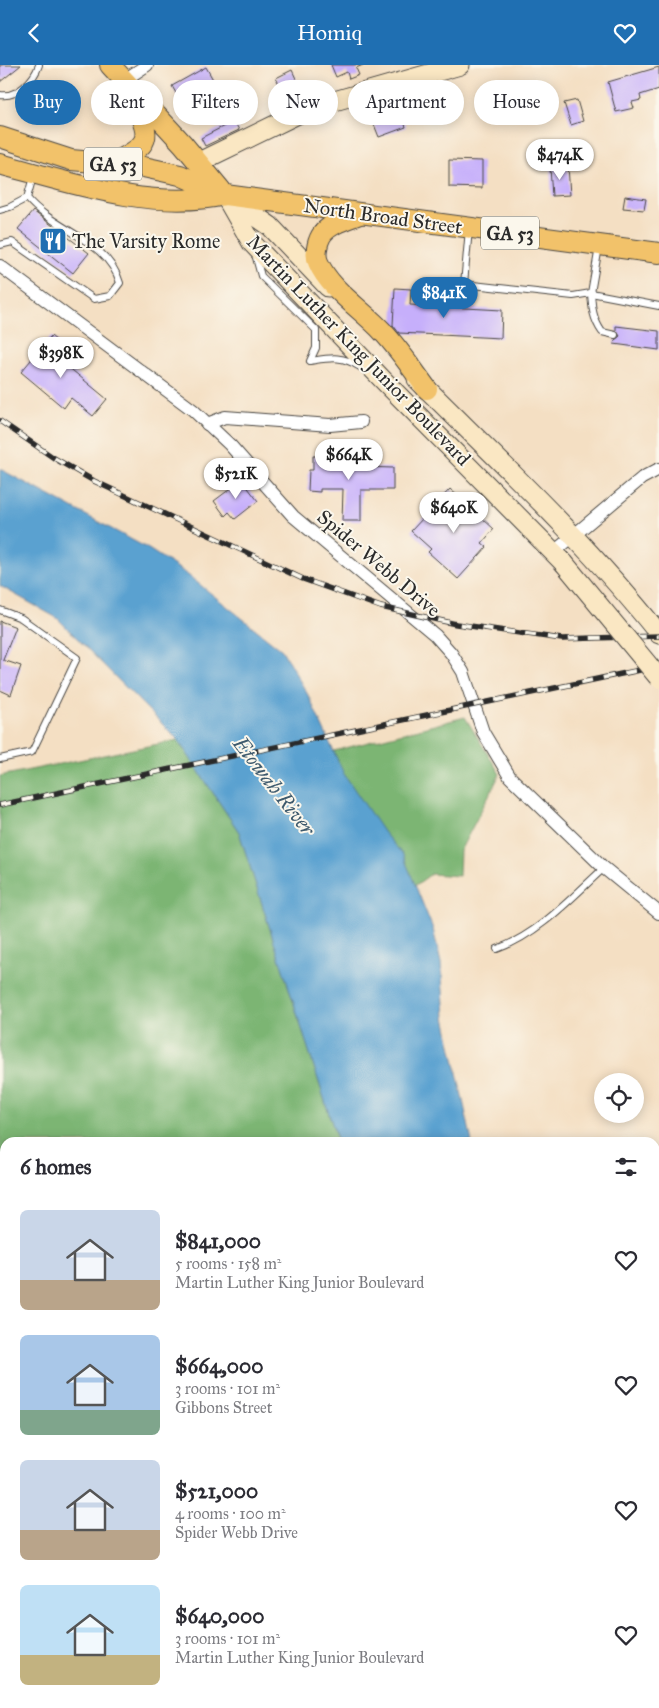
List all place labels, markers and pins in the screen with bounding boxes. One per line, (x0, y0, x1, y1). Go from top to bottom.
pin: $474K (525, 139, 595, 181)
restaurant icon: The Varsity Rome (38, 226, 68, 256)
place label: The Varsity Rome (72, 229, 220, 253)
pin: $841K (409, 277, 479, 319)
pin: $398K (26, 337, 96, 379)
pin: $664K (314, 439, 384, 481)
pin: $521K (201, 457, 271, 500)
pin: $640K (419, 491, 489, 534)

